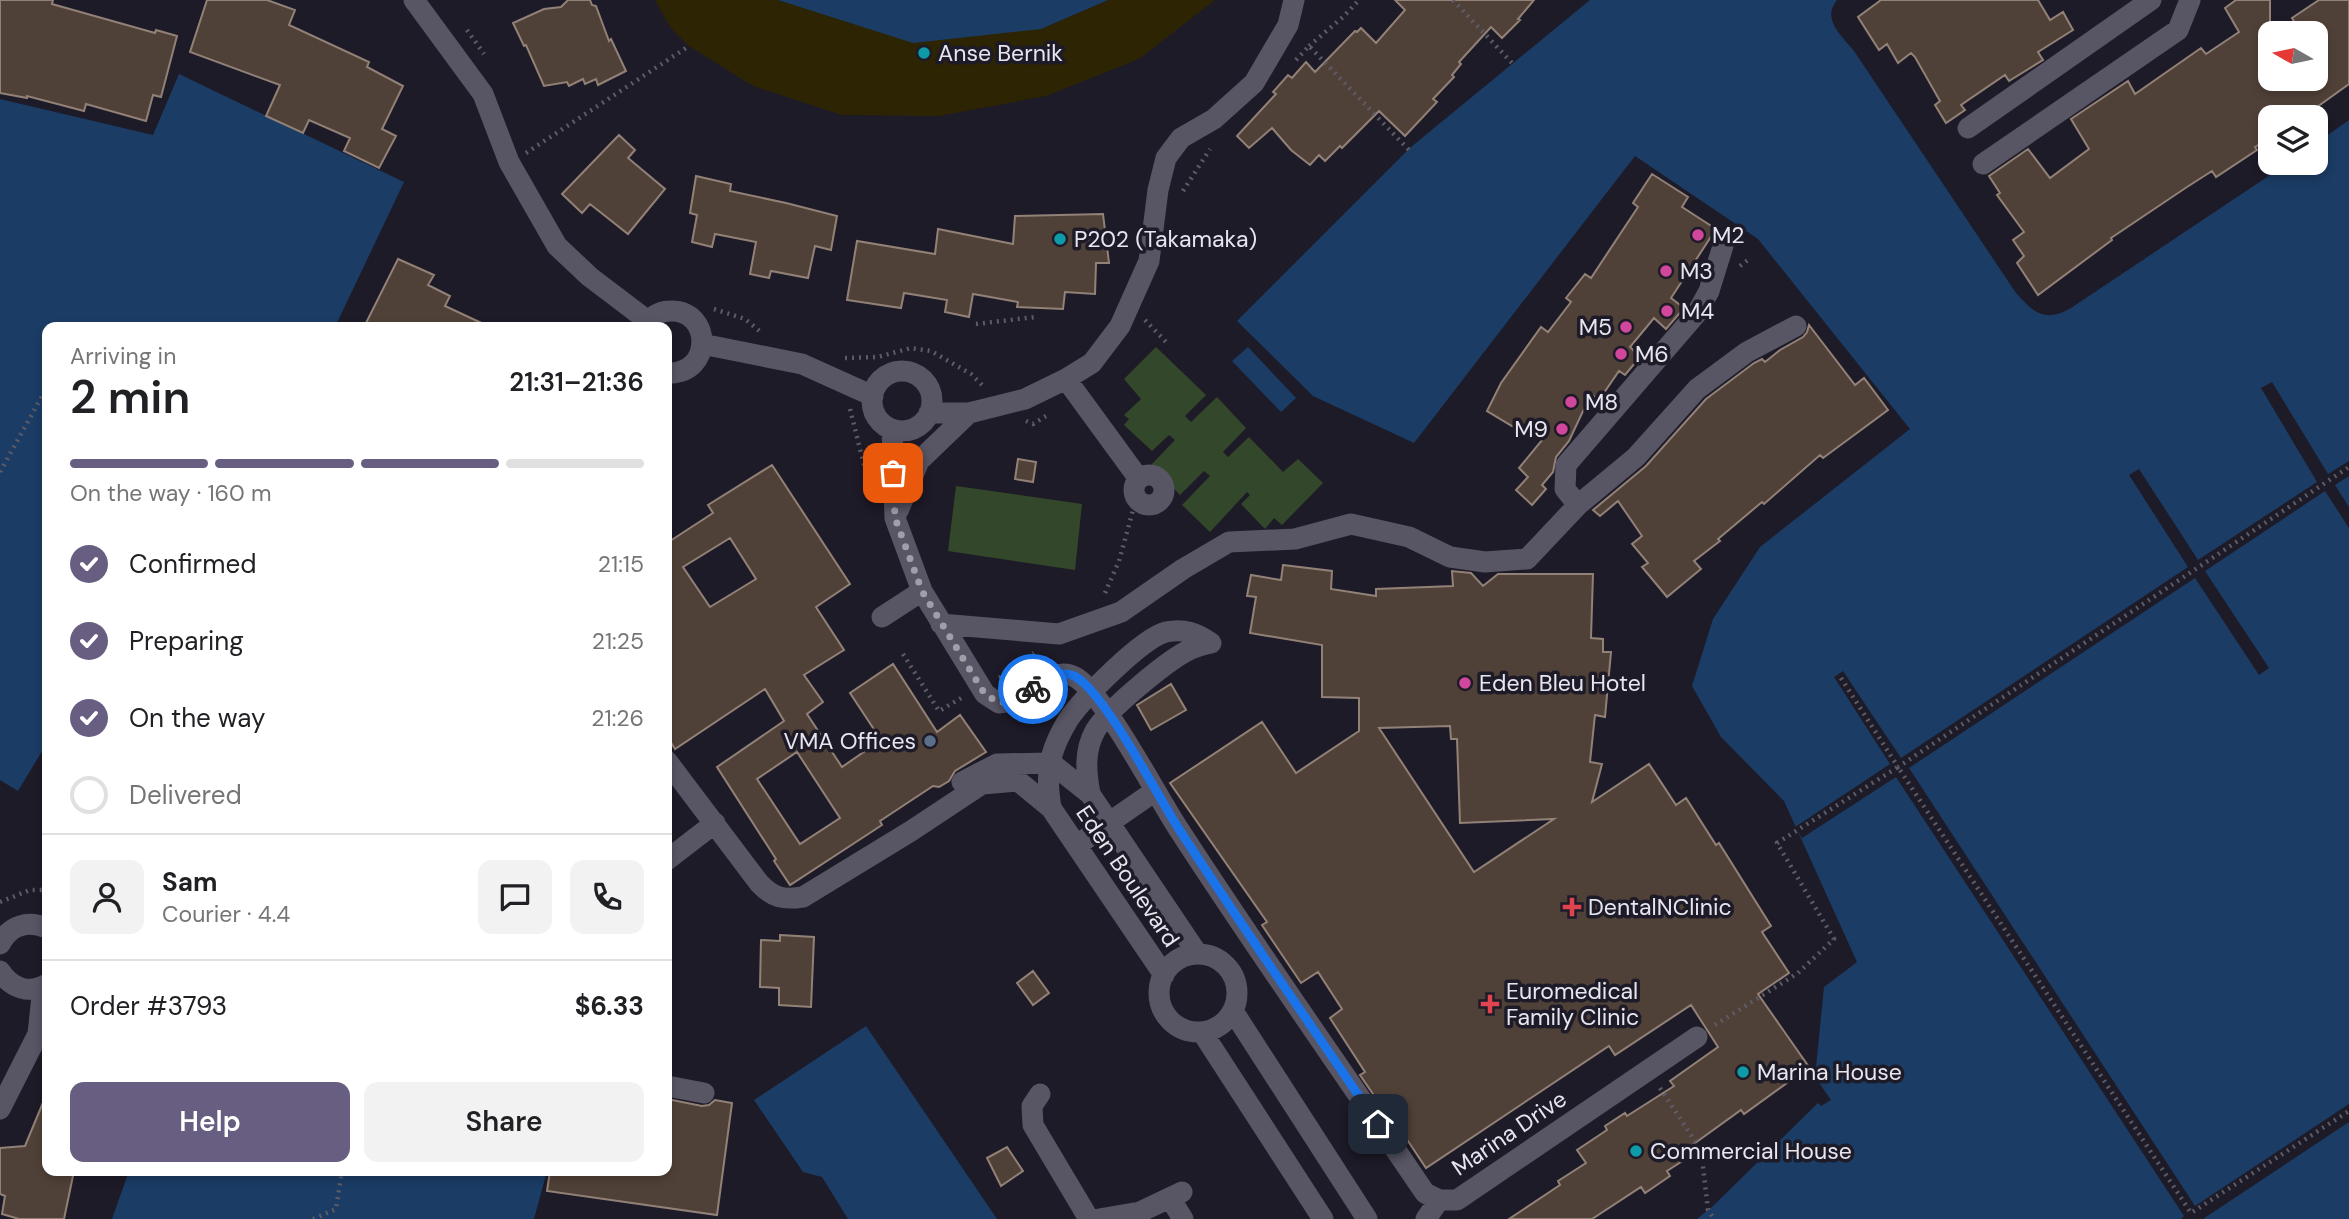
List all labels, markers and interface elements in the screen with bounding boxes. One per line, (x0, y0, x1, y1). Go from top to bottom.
north arrow (2258, 21, 2328, 91)
map controls (2258, 21, 2328, 175)
place label: Anse Bernik (938, 38, 1063, 68)
marker: Anse Bernik (916, 45, 932, 61)
button: layers (2258, 105, 2328, 175)
place label: M2 (1712, 220, 1745, 250)
place label: P202 (Takamaka) (1074, 224, 1257, 254)
marker: M2 (1690, 227, 1706, 243)
marker: P202 (Takamaka) (1052, 231, 1068, 247)
place label: M3 (1680, 256, 1713, 286)
marker: M3 (1658, 263, 1674, 279)
place label: M4 (1681, 296, 1714, 326)
marker: M4 (1659, 303, 1675, 319)
place label: M5 (1579, 312, 1612, 342)
marker: M5 (1618, 319, 1634, 335)
place label: M6 (1635, 339, 1669, 369)
text: Arriving in (70, 341, 176, 371)
marker: M6 (1613, 346, 1629, 362)
text: 21:31–21:36 (509, 365, 644, 399)
text: 2 min (70, 367, 190, 427)
place label: M8 (1585, 387, 1618, 417)
marker: M8 (1563, 394, 1579, 410)
place label: M9 (1514, 414, 1548, 444)
marker: M9 (1554, 421, 1570, 437)
pin (863, 443, 923, 503)
icon: bag (874, 454, 912, 492)
text: On the way · 160 m (70, 478, 271, 508)
icon: check (70, 545, 108, 583)
text: Confirmed (129, 547, 256, 581)
text: 21:15 (598, 549, 644, 579)
icon: check (70, 622, 108, 660)
text: Preparing (129, 624, 244, 658)
text: 21:25 (592, 626, 644, 656)
courier (998, 654, 1068, 724)
place label: Eden Bleu Hotel (1479, 668, 1646, 698)
icon: bike (1014, 670, 1052, 708)
marker: Eden Bleu Hotel (1457, 675, 1473, 691)
icon: check (70, 699, 108, 737)
text: On the way (129, 701, 265, 735)
text: 21:26 (591, 703, 644, 733)
place label: VMA Offices (784, 726, 916, 756)
marker: VMA Offices (922, 733, 938, 749)
text: Delivered (129, 778, 242, 812)
street label: Eden Boulevard (1069, 799, 1187, 953)
button: person (70, 860, 144, 934)
button: chat (478, 860, 552, 934)
button: phone (570, 860, 644, 934)
text: Sam (162, 865, 217, 899)
place label: DentalNClinic (1588, 892, 1732, 922)
marker: DentalNClinic (1562, 897, 1582, 917)
text: Courier · 4.4 (162, 899, 290, 929)
place label: Euromedical Family Clinic (1506, 976, 1639, 1032)
text: Order #3793 (70, 989, 227, 1023)
text: $6.33 (575, 989, 644, 1023)
marker: Euromedical Family Clinic (1480, 994, 1500, 1014)
place label: Marina House (1757, 1057, 1902, 1087)
marker: Marina House (1735, 1064, 1751, 1080)
button: Help (70, 1082, 350, 1162)
button: Share (364, 1082, 644, 1162)
street label: Marina Drive (1446, 1084, 1572, 1182)
pin (1348, 1094, 1408, 1154)
icon: home (1359, 1105, 1397, 1143)
place label: Commercial House (1650, 1136, 1852, 1166)
marker: Commercial House (1628, 1143, 1644, 1159)

